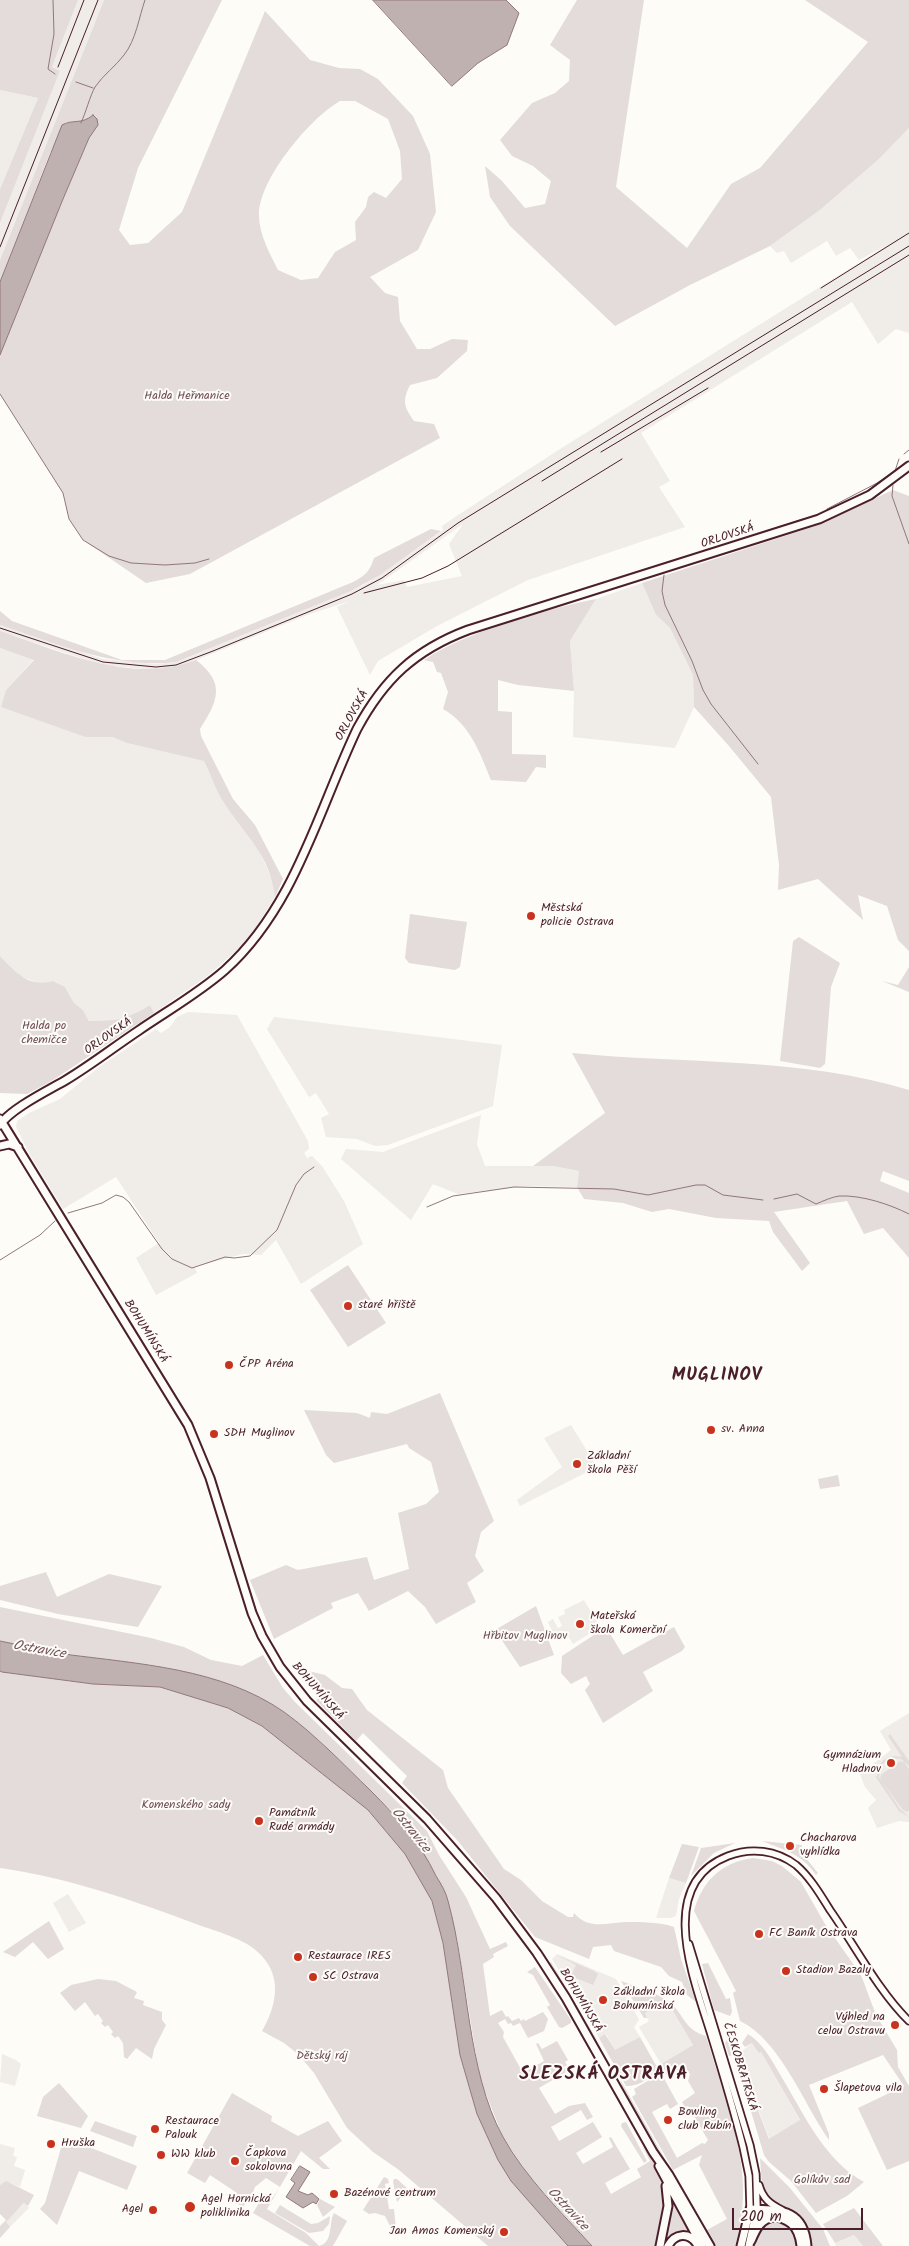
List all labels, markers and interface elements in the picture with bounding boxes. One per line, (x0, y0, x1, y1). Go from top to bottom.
park label: Halda Heřmanice (144, 390, 230, 404)
street label: ORLOVSKÁ (699, 522, 757, 552)
street label: ORLOVSKÁ (333, 688, 373, 744)
place label: Městská policie Ostrava (541, 902, 614, 930)
marker: Městská policie Ostrava (525, 910, 537, 922)
street label: ORLOVSKÁ (82, 1015, 136, 1059)
park label: Halda po chemičce (21, 1020, 67, 1048)
street label: BOHUMÍNSKÁ (120, 1298, 170, 1366)
place label: staré hřiště (358, 1299, 416, 1313)
marker: staré hřiště (342, 1300, 354, 1312)
place label: ČPP Aréna (239, 1358, 294, 1372)
marker: ČPP Aréna (223, 1359, 235, 1371)
district label: MUGLINOV (671, 1366, 763, 1388)
place label: sv. Anna (721, 1423, 765, 1437)
marker: sv. Anna (705, 1424, 717, 1436)
place label: SDH Muglinov (224, 1427, 295, 1441)
marker: SDH Muglinov (208, 1428, 220, 1440)
place label: Základní škola Pěší (587, 1450, 636, 1478)
marker: Základní škola Pěší (571, 1458, 583, 1470)
place label: Mateřská škola Komerční (590, 1610, 666, 1638)
marker: Mateřská škola Komerční (574, 1618, 586, 1630)
park label: Hřbitov Muglinov (483, 1630, 567, 1644)
water label: Ostravice (11, 1638, 67, 1664)
street label: BOHUMÍNSKÁ (288, 1660, 346, 1724)
place label: Gymnázium Hladnov (823, 1749, 881, 1777)
marker: Gymnázium Hladnov (885, 1757, 897, 1769)
park label: Komenského sady (142, 1799, 230, 1813)
water label: Ostravice (387, 1805, 433, 1857)
place label: Památník Rudé armády (269, 1807, 334, 1835)
marker: Památník Rudé armády (253, 1815, 265, 1827)
place label: Chacharova vyhlídka (800, 1832, 857, 1860)
marker: Chacharova vyhlídka (784, 1840, 796, 1852)
place label: FC Baník Ostrava (769, 1927, 858, 1941)
marker: FC Baník Ostrava (753, 1928, 765, 1940)
place label: Restaurace IRES (308, 1950, 391, 1964)
marker: Restaurace IRES (292, 1951, 304, 1963)
place label: Stadion Bazaly (796, 1964, 871, 1978)
marker: Stadion Bazaly (780, 1965, 792, 1977)
street label: BOHUMÍNSKÁ (555, 1966, 605, 2036)
place label: SC Ostrava (323, 1970, 379, 1984)
marker: SC Ostrava (307, 1971, 319, 1983)
place label: Základní škola Bohumínská (613, 1986, 685, 2014)
marker: Základní škola Bohumínská (597, 1994, 609, 2006)
place label: Výhled na celou Ostravu (818, 2011, 885, 2039)
marker: Výhled na celou Ostravu (889, 2019, 901, 2031)
street label: ČESKOBRATRSKÁ (719, 2021, 759, 2113)
park label: Dětský ráj (296, 2050, 348, 2064)
district label: SLEZSKÁ OSTRAVA (517, 2065, 691, 2087)
place label: Šlapetova vila (834, 2082, 902, 2096)
marker: Šlapetova vila (818, 2083, 830, 2095)
place label: Bowling club Rubín (678, 2106, 731, 2134)
marker: Bowling club Rubín (662, 2114, 674, 2126)
place label: Restaurace Palouk (165, 2115, 219, 2143)
marker: Restaurace Palouk (149, 2123, 161, 2135)
place label: Hruška (61, 2137, 95, 2151)
marker: Hruška (45, 2138, 57, 2150)
place label: Čapkova sokolovna (245, 2147, 292, 2175)
place label: WW klub (171, 2148, 215, 2162)
marker: WW klub (155, 2149, 167, 2161)
marker: Čapkova sokolovna (229, 2155, 241, 2167)
park label: Golíkův sad (794, 2174, 850, 2188)
water label: Ostravice (543, 2185, 591, 2235)
place label: Bazénové centrum (344, 2187, 436, 2201)
marker: Bazénové centrum (328, 2188, 340, 2200)
place label: Agel Hornická poliklinika (201, 2193, 270, 2221)
scale bar (734, 2198, 865, 2230)
marker: Agel Hornická poliklinika (183, 2200, 197, 2214)
place label: Agel (122, 2203, 143, 2217)
marker: Agel (147, 2204, 159, 2216)
text: 200 m (740, 2205, 782, 2229)
place label: Jan Amos Komenský (389, 2225, 494, 2239)
marker: Jan Amos Komenský (498, 2226, 510, 2238)

